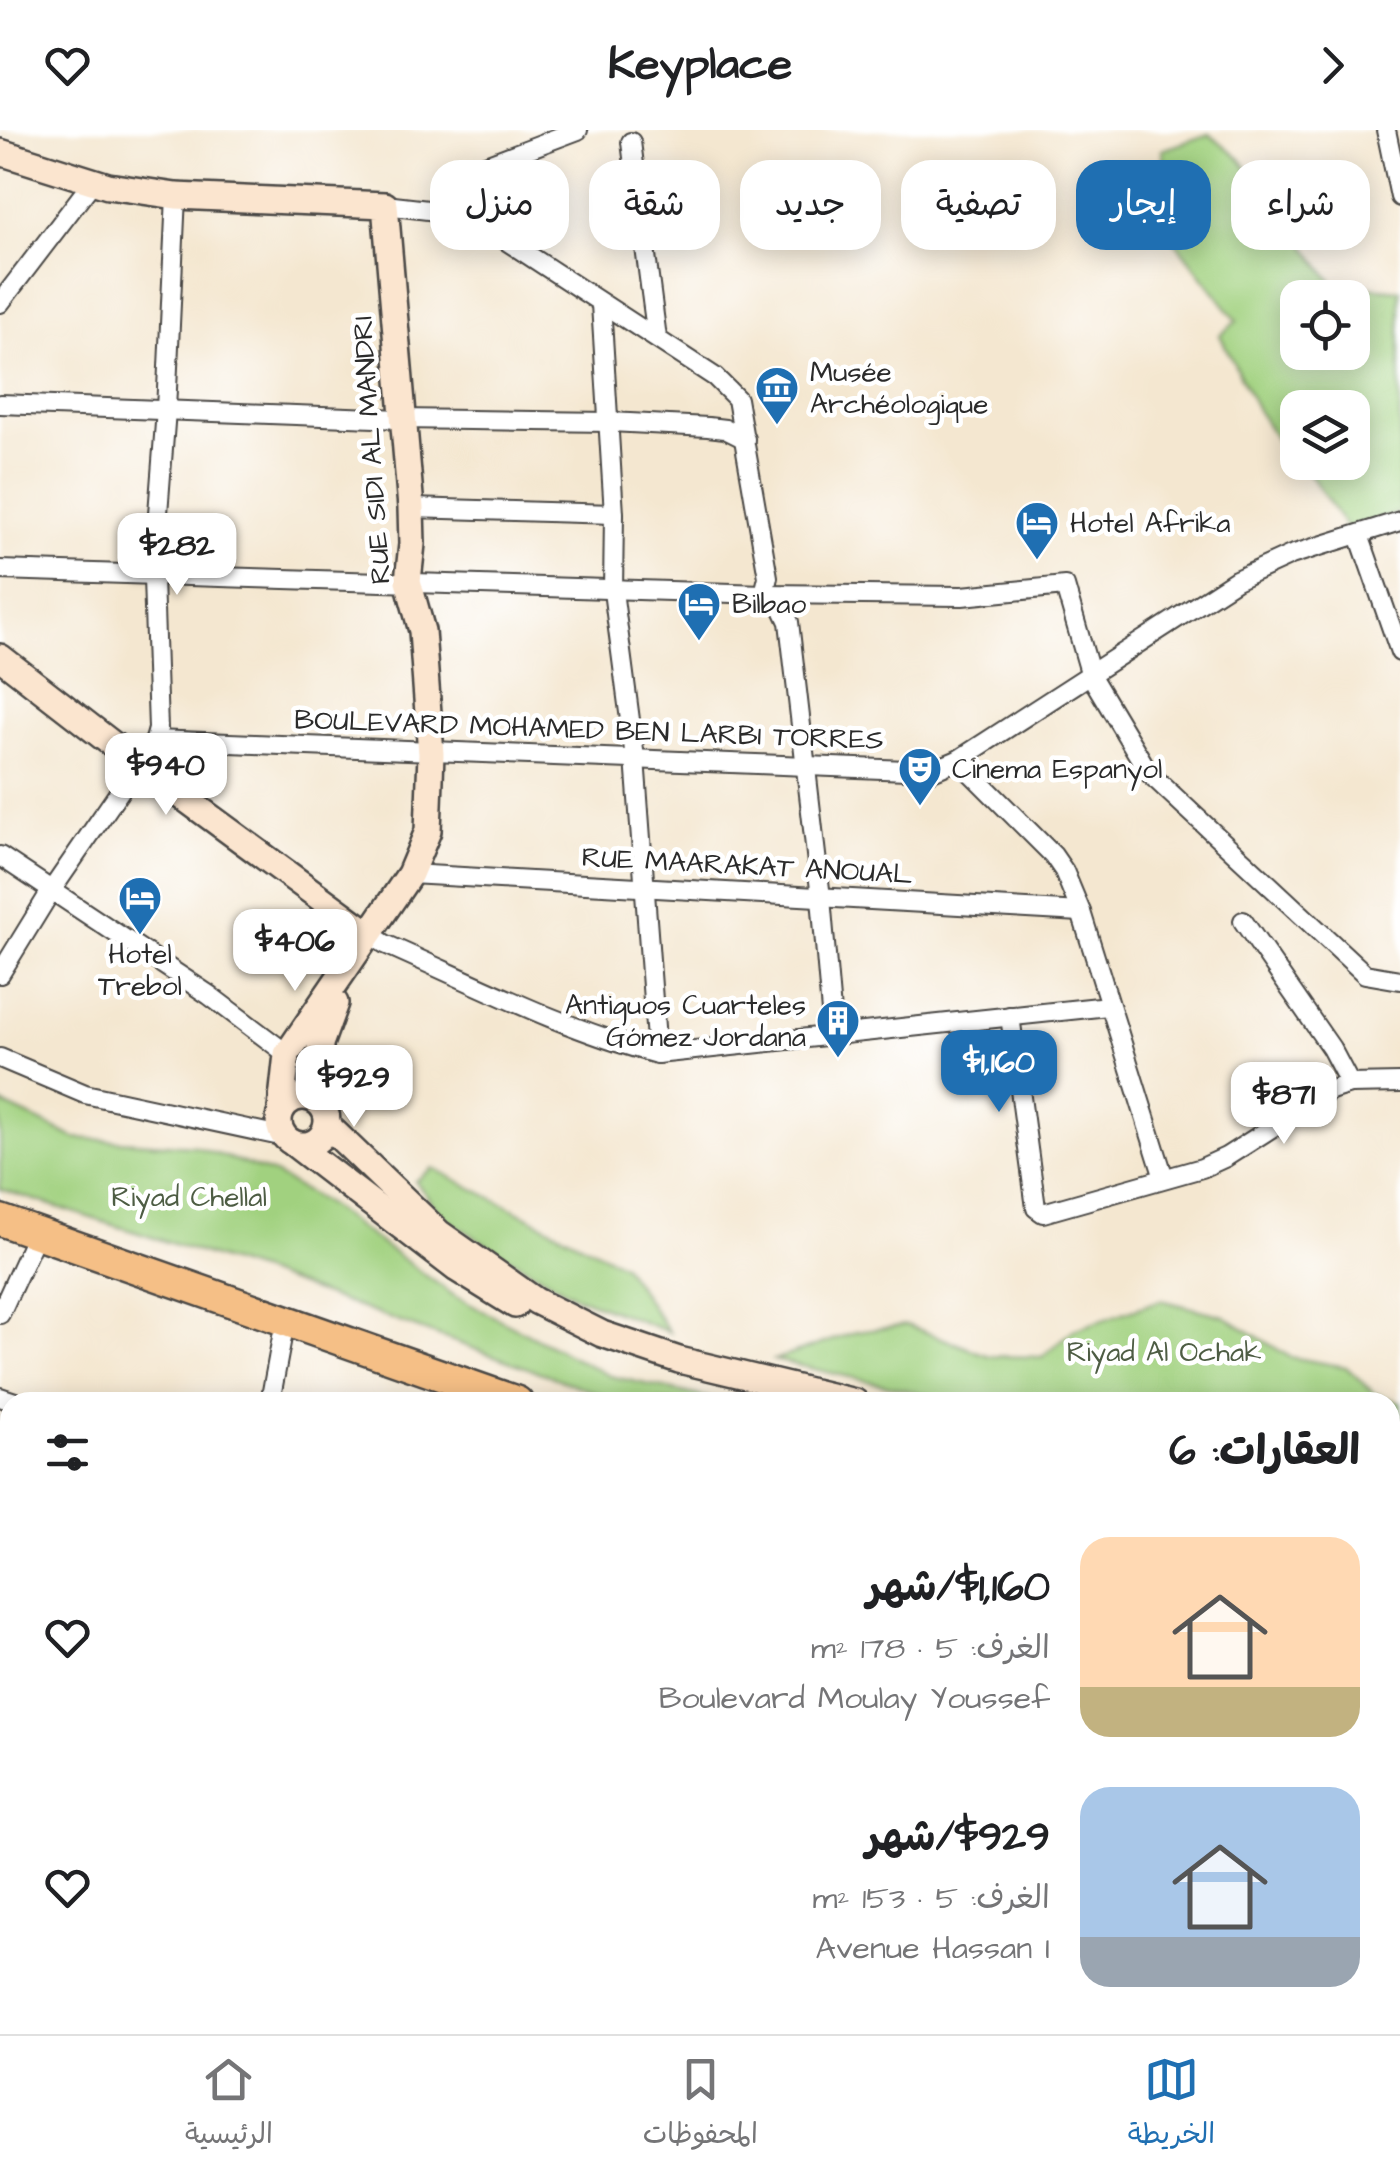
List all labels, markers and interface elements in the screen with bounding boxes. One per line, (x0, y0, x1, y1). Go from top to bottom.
text: Keyplace (608, 34, 792, 96)
icon: heart (40, 38, 95, 93)
icon: forward (1305, 38, 1360, 93)
chip: منزل (430, 160, 569, 250)
chip: شقة (589, 160, 720, 250)
chip: جديد (740, 160, 881, 250)
chip: تصفية (901, 160, 1056, 250)
chip: إيجار (1076, 160, 1211, 250)
chip: شراء (1231, 160, 1370, 250)
map controls (1280, 280, 1370, 480)
button: locate (1280, 280, 1370, 370)
street label: RUE SIDI AL MANDRI (343, 315, 401, 585)
place label: Musée Archéologique (810, 353, 988, 425)
museum icon: Musée Archéologique (754, 365, 800, 426)
button: layers (1280, 390, 1370, 480)
hotel icon: Hotel Afrika (1014, 500, 1060, 561)
place label: Hotel Afrika (1070, 504, 1230, 543)
pin: $282 (118, 513, 236, 598)
text: $282 (139, 523, 215, 568)
hotel icon: Bilbao (676, 581, 722, 642)
place label: Bilbao (732, 585, 807, 624)
street label: BOULEVARD MOHAMED BEN LARBI TORRES (294, 700, 884, 760)
pin: $940 (107, 733, 225, 818)
text: $940 (127, 743, 205, 788)
theatre icon: Cinema Espanyol (897, 746, 943, 807)
place label: Cinema Espanyol (952, 750, 1162, 791)
street label: RUE MAARAKAT ANOUAL (581, 838, 913, 894)
hotel icon: Hotel Trebol (117, 875, 163, 936)
pin: $406 (236, 909, 354, 994)
text: $406 (255, 919, 335, 964)
place label: Hotel Trebol (98, 935, 182, 1006)
place label: Antiguos Cuarteles Gómez Jordana (565, 986, 806, 1057)
building icon: Antiguos Cuarteles Gómez Jordana (815, 998, 861, 1059)
pin: $1,160 (918, 1030, 1080, 1115)
text: $1,160 (963, 1040, 1035, 1085)
pin: $929 (295, 1045, 413, 1130)
text: $929 (318, 1055, 390, 1100)
pin: $871 (1225, 1062, 1343, 1147)
text: $871 (1253, 1072, 1315, 1117)
park label: Riyad Chellal (111, 1178, 267, 1219)
park label: Riyad Al Ochak (1067, 1333, 1261, 1374)
text: العقارات: 6 (1169, 1423, 1360, 1481)
icon: filters (40, 1425, 95, 1480)
text: $1,160/شهر (867, 1559, 1050, 1617)
icon: home (1160, 1577, 1280, 1697)
icon: heart (40, 1610, 95, 1665)
text: الغرف: 5 · 178 m² (811, 1626, 1050, 1671)
text: Boulevard Moulay Youssef (659, 1676, 1050, 1721)
text: $929/شهر (866, 1809, 1050, 1867)
icon: home (1160, 1827, 1280, 1947)
icon: heart (40, 1860, 95, 1915)
text: الغرف: 5 · 153 m² (813, 1876, 1050, 1921)
text: Avenue Hassan I (816, 1926, 1050, 1971)
tab: الرئيسية (185, 2052, 273, 2158)
tab: المحفوظات (643, 2052, 758, 2158)
tab: الخريطة (1128, 2052, 1215, 2158)

